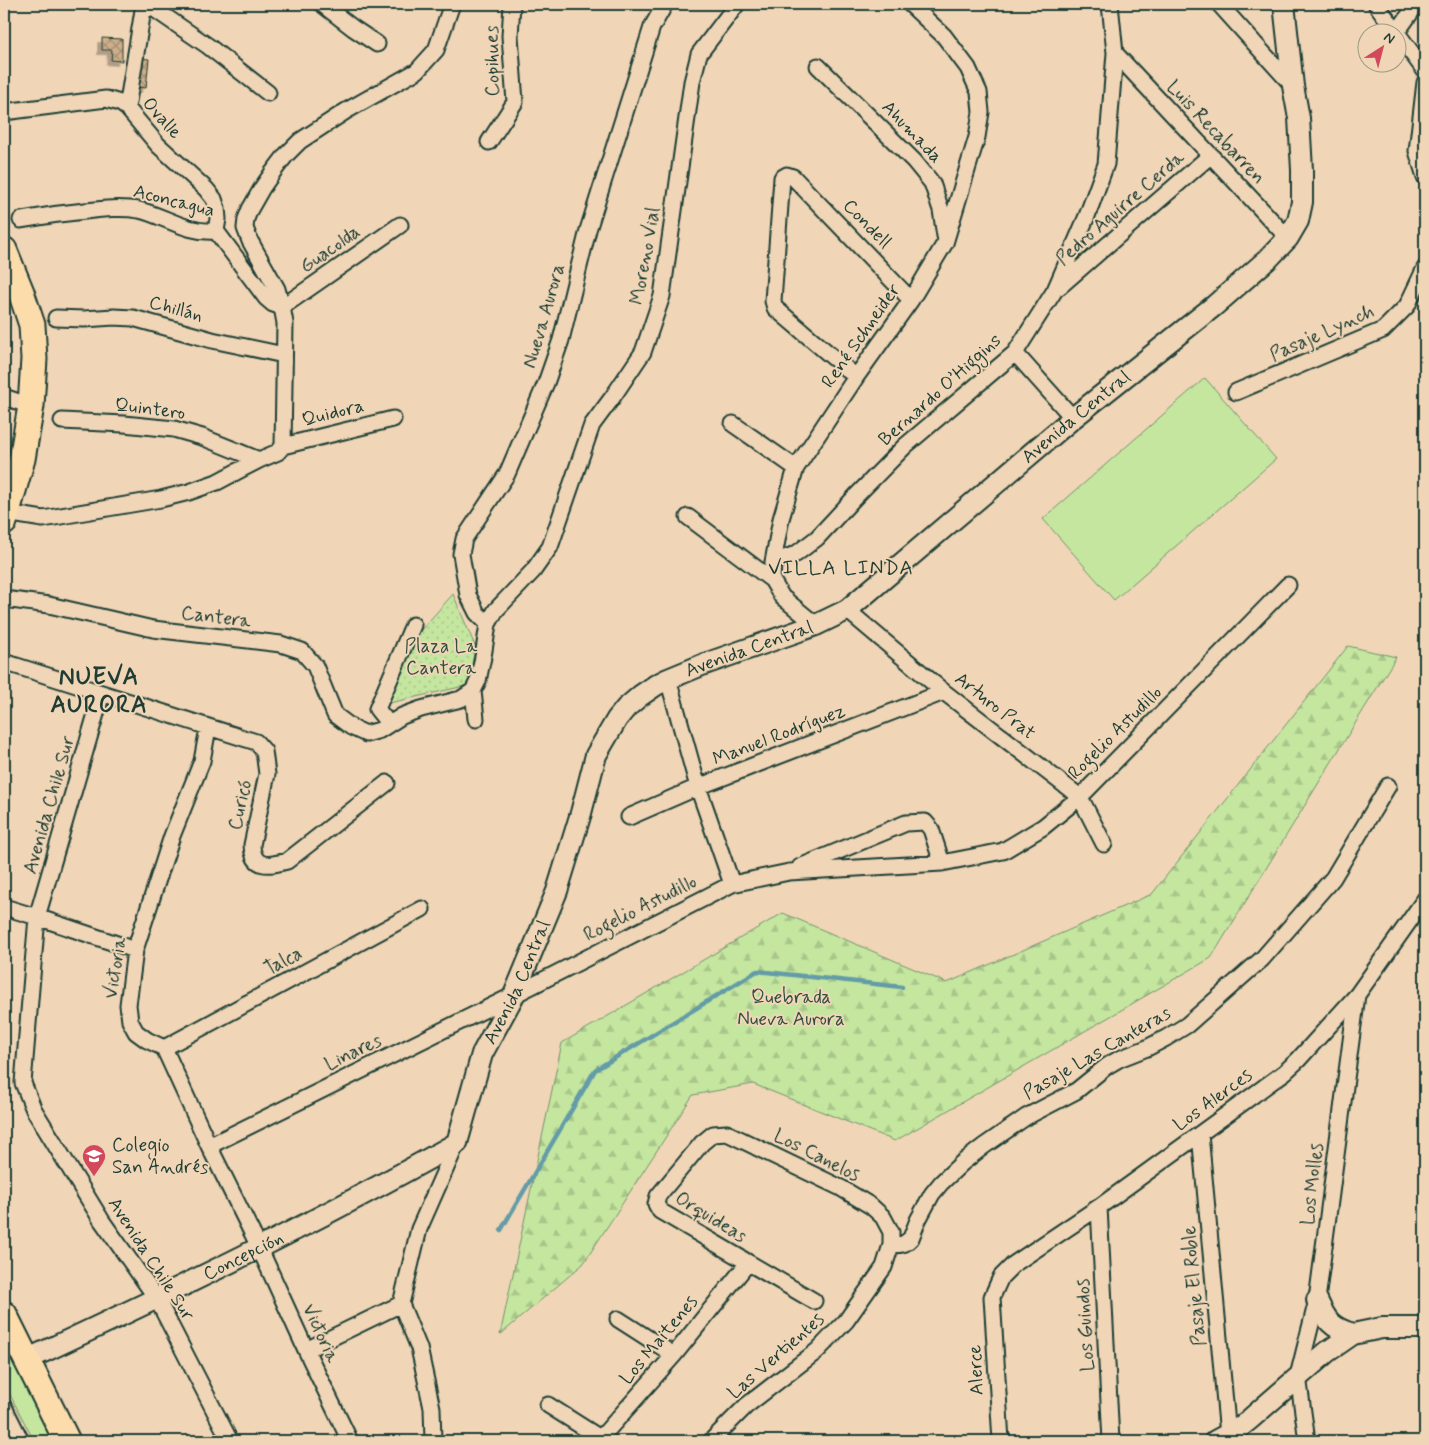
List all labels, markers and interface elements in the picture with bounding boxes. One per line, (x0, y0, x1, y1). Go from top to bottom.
north arrow (1356, 22, 1406, 72)
street label: Copihues (479, 25, 505, 97)
text: N (1380, 28, 1398, 48)
street label: Luis Recabarren (1161, 75, 1271, 189)
street label: Ovalle (137, 92, 187, 144)
street label: Ahumada (876, 95, 948, 169)
street label: Pedro Aguirre Cerda (1051, 145, 1191, 271)
street label: Aconcagua (130, 179, 217, 224)
street label: Condell (837, 194, 897, 255)
street label: Moreno Vial (624, 205, 666, 307)
street label: Guacolda (295, 219, 365, 279)
street label: Nueva Aurora (517, 261, 571, 371)
street label: René Schneider (816, 279, 906, 393)
street label: Chillán (146, 290, 206, 328)
street label: Pasaje Lynch (1266, 299, 1379, 368)
street label: Bernardo O’Higgins (873, 328, 1009, 454)
street label: Avenida Central (1016, 364, 1136, 469)
street label: Quintero (113, 392, 187, 426)
street label: Quidora (299, 393, 367, 433)
district label: VILLA LINDA (768, 554, 914, 582)
street label: Cantera (180, 600, 253, 634)
street label: Avenida Central (681, 614, 817, 683)
park label: Plaza La Cantera (405, 634, 478, 681)
district label: NUEVA AURORA (50, 662, 148, 721)
street label: Arturo Prat (949, 667, 1041, 745)
street label: Rogelio Astudillo (1062, 680, 1170, 788)
street label: Manuel Rodríguez (709, 698, 849, 773)
street label: Avenida Chile Sur (17, 733, 81, 877)
street label: Curicó (223, 778, 257, 832)
street label: Rogelio Astudillo (579, 869, 702, 950)
street label: Avenida Central (477, 916, 556, 1049)
street label: Victoria (98, 935, 132, 1001)
street label: Talca (260, 941, 306, 981)
park label: Quebrada Nueva Aurora (737, 985, 845, 1032)
street label: Pasaje Las Canteras (1019, 1000, 1176, 1106)
street label: Linares (320, 1027, 386, 1076)
street label: Los Alerces (1169, 1063, 1257, 1137)
street label: Los Canelos (770, 1123, 864, 1187)
place label: Colegio San Andrés (112, 1133, 209, 1180)
street label: Los Molles (1295, 1142, 1329, 1226)
school or university icon: Colegio San Andrés (81, 1143, 107, 1177)
street label: Orquideas (670, 1186, 752, 1249)
street label: Avenida Chile Sur (102, 1193, 200, 1326)
street label: Concepción (199, 1225, 288, 1286)
street label: Pasaje El Roble (1176, 1225, 1213, 1347)
street label: Los Guindos (1070, 1278, 1100, 1372)
street label: Los Maitenes (614, 1290, 704, 1390)
street label: Victoria (297, 1300, 346, 1367)
street label: Las Vertientes (722, 1307, 830, 1405)
street label: Alerce (962, 1344, 990, 1396)

